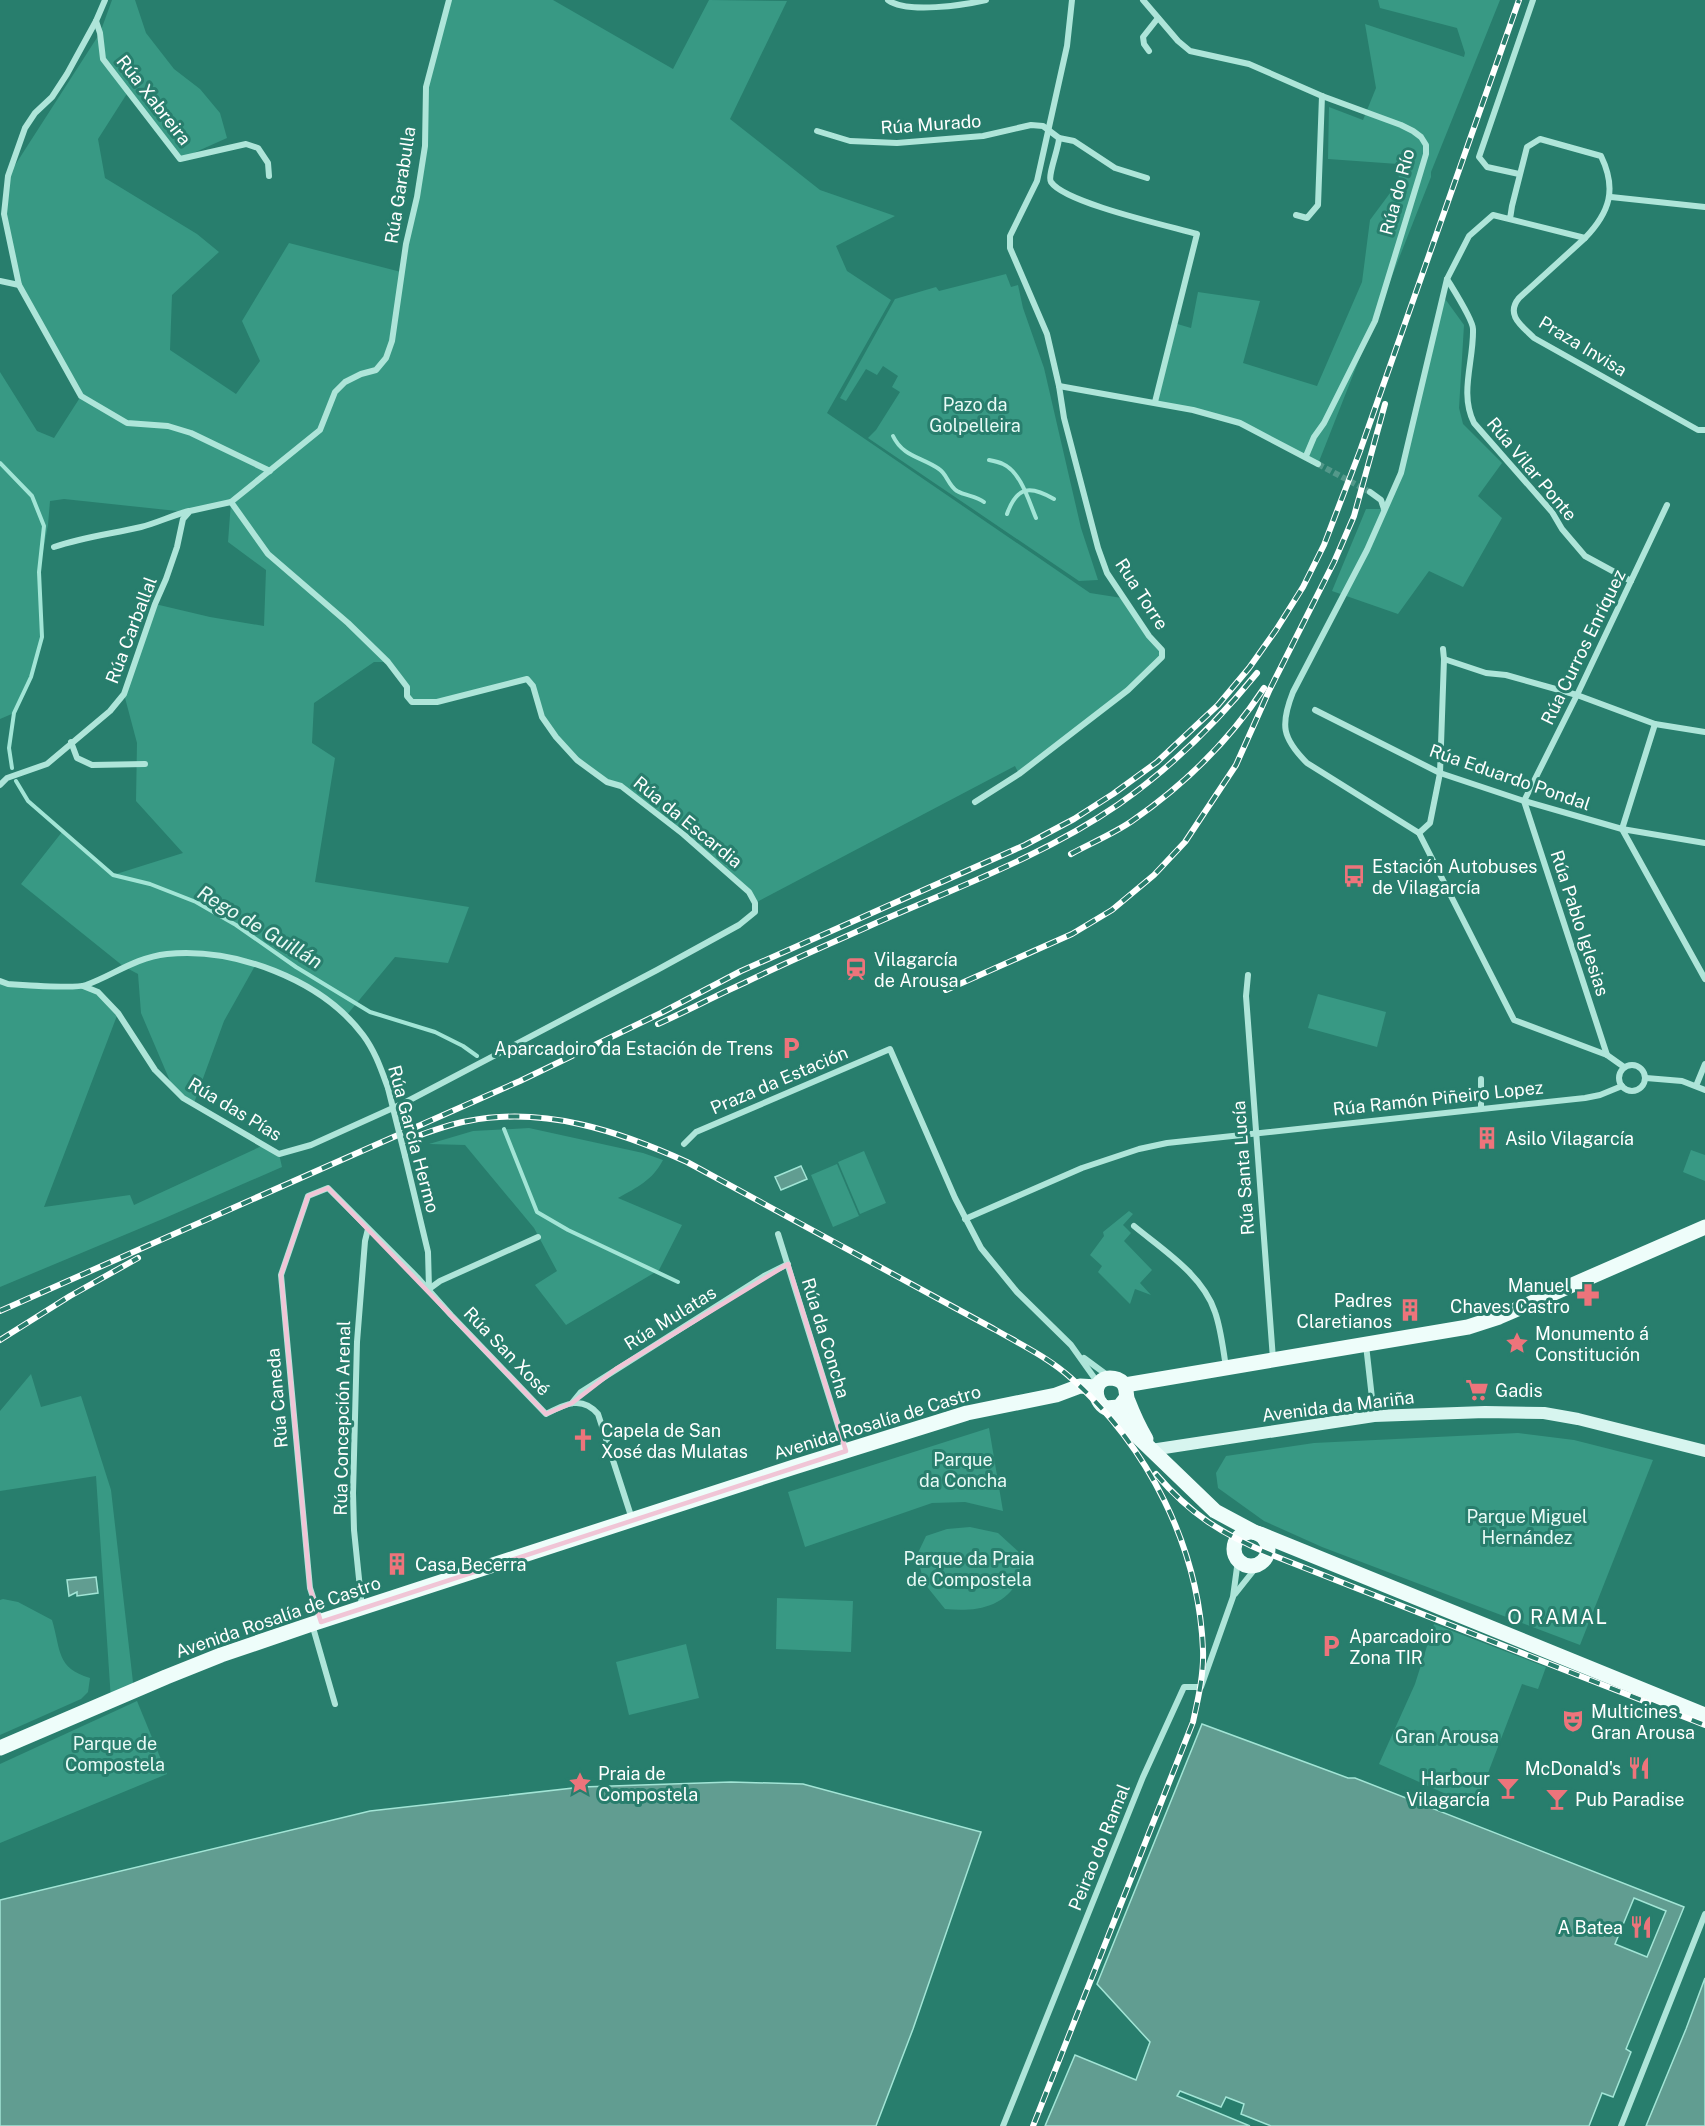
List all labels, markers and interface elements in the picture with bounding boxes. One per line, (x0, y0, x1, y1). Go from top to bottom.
street label: Rúa Xabreira (112, 51, 196, 149)
street label: Rúa Murado (880, 110, 982, 138)
street label: Rúa Garabulla (380, 125, 420, 245)
street label: Rúa do Río (1375, 147, 1419, 237)
street label: Praza Invisa (1535, 312, 1631, 380)
park label: Pazo da Golpelleira (929, 394, 1021, 436)
street label: Rúa Vilar Ponte (1483, 413, 1581, 525)
street label: Rua Torre (1111, 555, 1173, 633)
street label: Rúa Curros Enríquez (1536, 566, 1630, 728)
street label: Rúa Carballal (101, 574, 161, 686)
street label: Rúa Eduardo Pondal (1427, 740, 1593, 814)
street label: Rúa da Escardia (630, 772, 746, 872)
street label: Rúa Pablo Iglesias (1547, 847, 1613, 999)
place label: Estación Autobuses de Vilagarcía (1372, 856, 1537, 898)
bus stop icon: Estación Autobuses de Vilagarcía (1341, 863, 1367, 889)
water label: Rego de Guillán (193, 880, 327, 974)
place label: Vilagarcía de Arousa (874, 949, 959, 991)
station icon: Vilagarcía de Arousa (843, 956, 869, 982)
parking icon: Aparcadoiro da Estación de Trens (778, 1035, 804, 1061)
place label: Aparcadoiro da Estación de Trens (494, 1038, 773, 1059)
street label: Praza da Estación (707, 1042, 851, 1118)
street label: Rúa García Hermo (384, 1063, 444, 1215)
street label: Rúa das Pías (184, 1073, 286, 1145)
street label: Rúa Ramón Piñeiro Lopez (1332, 1077, 1544, 1119)
street label: Rúa Santa Lucía (1228, 1100, 1258, 1236)
building icon: Asilo Vilagarcía (1474, 1125, 1500, 1151)
place label: Asilo Vilagarcía (1505, 1128, 1634, 1149)
street label: Rúa da Concha (798, 1275, 854, 1401)
place label: Manuel Chaves Castro (1450, 1275, 1570, 1317)
street label: Rúa Mulatas (620, 1281, 720, 1355)
pharmacy icon: Manuel Chaves Castro (1575, 1282, 1601, 1308)
place label: Padres Claretianos (1297, 1290, 1392, 1332)
building icon: Padres Claretianos (1397, 1297, 1423, 1323)
street label: Rúa San Xosé (460, 1302, 554, 1400)
street label: Rúa Concepción Arenal (330, 1320, 354, 1516)
place label: Monumento á Constitución (1535, 1323, 1649, 1365)
place icon: Monumento á Constitución (1504, 1330, 1530, 1356)
street label: Rúa Caneda (262, 1347, 292, 1449)
supermarket icon: Gadis (1464, 1377, 1490, 1403)
street label: Avenida Rosalía de Castro (771, 1380, 983, 1464)
place label: Gadis (1495, 1380, 1543, 1401)
street label: Avenida da Mariña (1261, 1386, 1415, 1426)
place label: Capela de San Xosé das Mulatas (601, 1420, 748, 1462)
church icon: Capela de San Xosé das Mulatas (570, 1427, 596, 1453)
park label: Parque da Concha (919, 1449, 1007, 1491)
park label: Parque Miguel Hernández (1466, 1506, 1588, 1548)
park label: Parque da Praia de Compostela (903, 1548, 1035, 1590)
building icon: Casa Becerra (384, 1551, 410, 1577)
place label: Casa Becerra (415, 1554, 527, 1575)
street label: Avenida Rosalía de Castro (173, 1572, 383, 1662)
district label: O RAMAL (1507, 1605, 1609, 1629)
place label: Aparcadoiro Zona TIR (1349, 1626, 1451, 1668)
parking icon: Aparcadoiro Zona TIR (1318, 1633, 1344, 1659)
place label: Multicines Gran Arousa (1591, 1701, 1695, 1743)
theatre icon: Multicines Gran Arousa (1560, 1708, 1586, 1734)
park label: Gran Arousa (1395, 1726, 1499, 1747)
park label: Parque de Compostela (65, 1733, 165, 1775)
restaurant icon: McDonald's (1626, 1755, 1652, 1781)
place label: McDonald's (1525, 1758, 1621, 1779)
place label: Praia de Compostela (598, 1763, 698, 1805)
place label: Harbour Vilagarcía (1406, 1768, 1490, 1810)
place icon: Praia de Compostela (567, 1770, 593, 1796)
bar icon: Harbour Vilagarcía (1495, 1775, 1521, 1801)
street label: Peirao do Ramal (1064, 1780, 1134, 1914)
bar icon: Pub Paradise (1544, 1786, 1570, 1812)
place label: Pub Paradise (1575, 1789, 1684, 1810)
restaurant icon: A Batea (1628, 1914, 1654, 1940)
place label: A Batea (1557, 1917, 1623, 1938)

